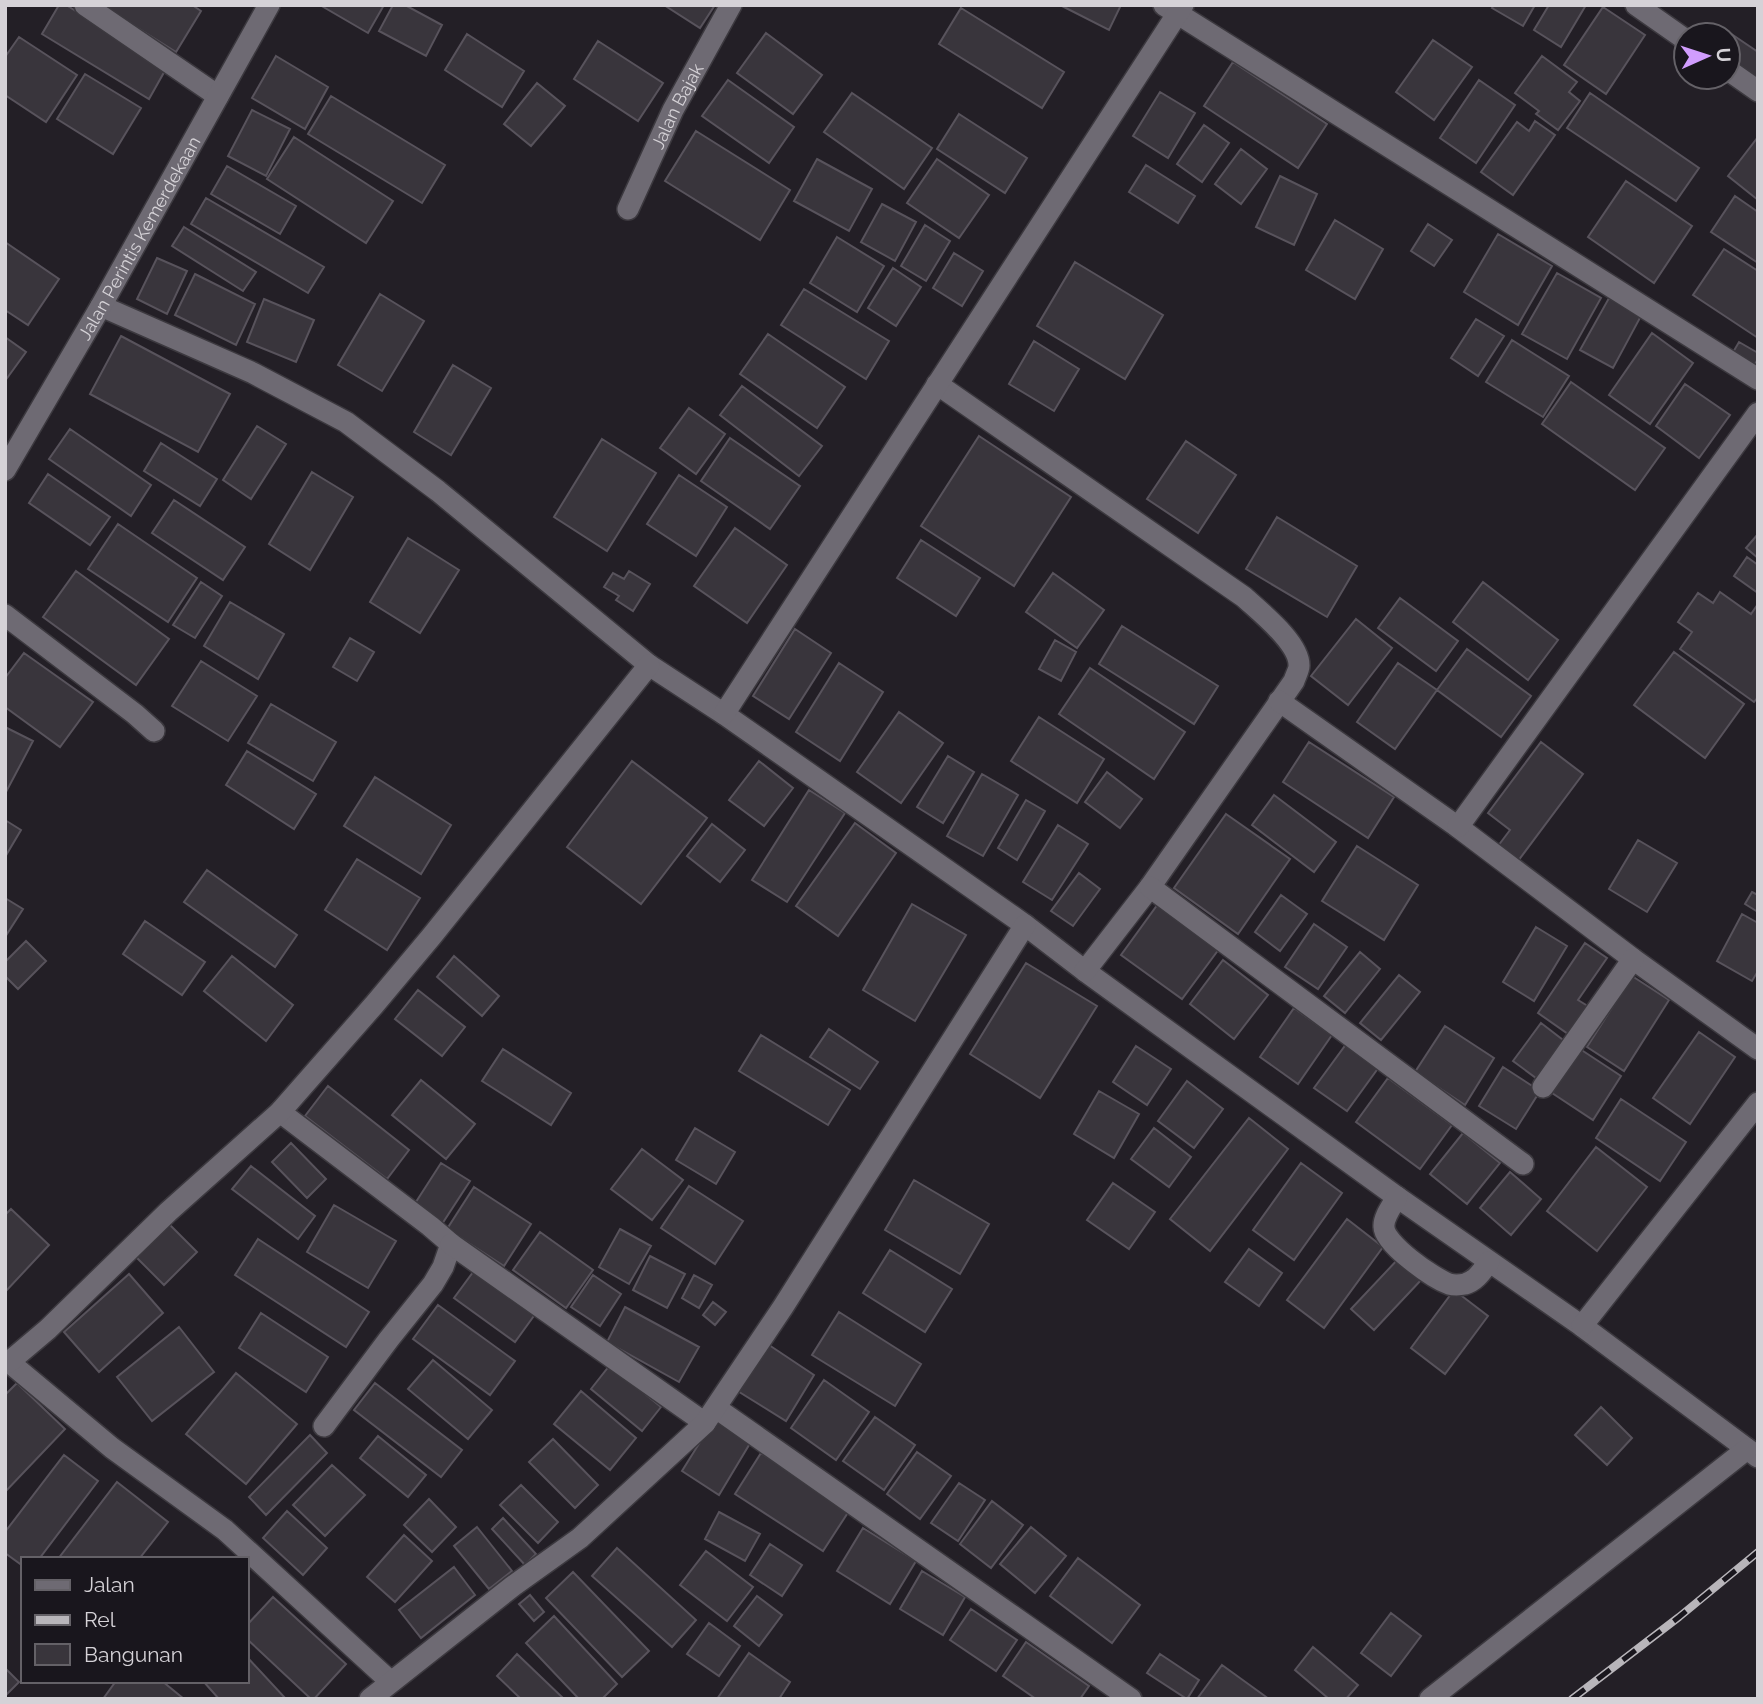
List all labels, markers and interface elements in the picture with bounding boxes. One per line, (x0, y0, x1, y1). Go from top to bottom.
north arrow (1672, 21, 1742, 91)
text: U (1713, 47, 1735, 63)
street label: Jalan Bajak (646, 59, 708, 152)
street label: Jalan Perintis Kemerdekaan (73, 132, 204, 343)
legend (21, 1557, 248, 1683)
text: Jalan (84, 1572, 135, 1597)
text: Rel (84, 1607, 116, 1632)
text: Bangunan (84, 1642, 183, 1667)

